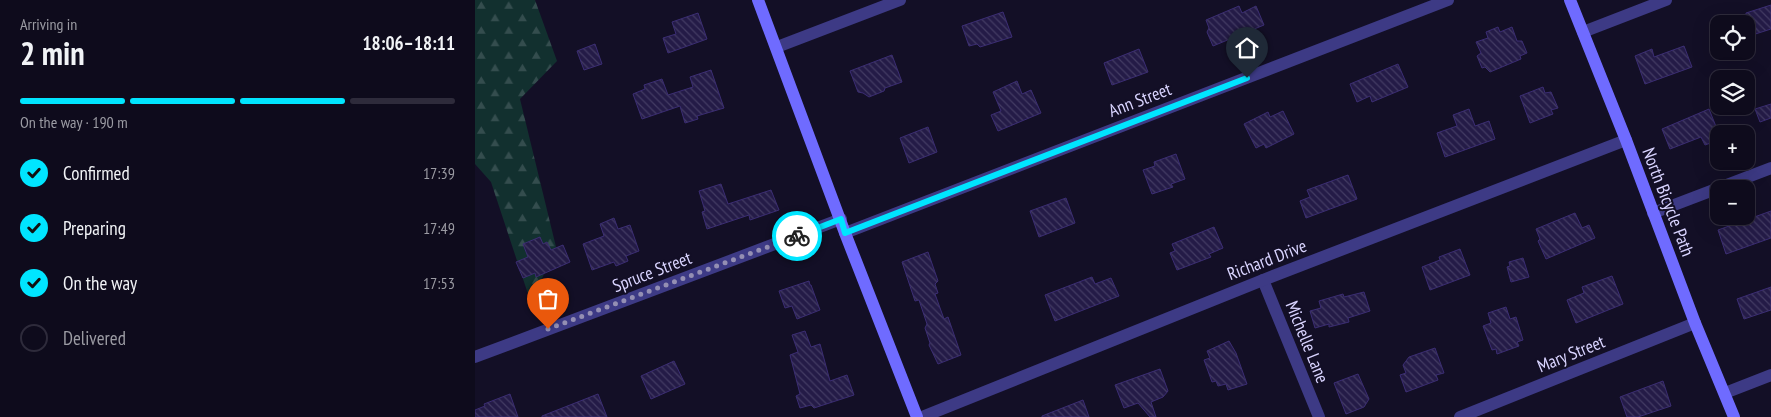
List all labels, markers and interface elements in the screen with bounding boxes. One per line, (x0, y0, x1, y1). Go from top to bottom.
text: Arriving in (20, 14, 77, 34)
map controls (1710, 15, 1755, 225)
button: locate (1710, 15, 1755, 60)
pin (1226, 27, 1268, 78)
text: 18:06–18:11 (362, 31, 455, 55)
text: 2 min (20, 32, 85, 74)
icon: home (1233, 34, 1261, 62)
button: layers (1710, 70, 1755, 115)
street label: Ann Street (1105, 77, 1175, 122)
text: On the way · 190 m (20, 112, 128, 132)
button: + (1710, 125, 1755, 170)
street label: North Bicycle Path (1637, 144, 1700, 259)
icon: check (20, 159, 48, 187)
text: Confirmed (63, 161, 130, 185)
text: 17:39 (423, 163, 455, 183)
button: − (1710, 180, 1755, 225)
courier (772, 211, 822, 261)
icon: check (20, 214, 48, 242)
text: Preparing (63, 216, 126, 240)
text: 17:49 (423, 218, 455, 238)
icon: bike (783, 222, 811, 250)
street label: Richard Drive (1224, 234, 1310, 285)
street label: Spruce Street (609, 246, 695, 297)
icon: check (20, 269, 48, 297)
text: On the way (63, 271, 137, 295)
text: 17:53 (423, 273, 455, 293)
pin (527, 278, 569, 329)
icon: bag (534, 285, 562, 313)
street label: Michelle Lane (1281, 297, 1334, 386)
text: Delivered (63, 326, 126, 350)
street label: Mary Street (1534, 330, 1608, 377)

